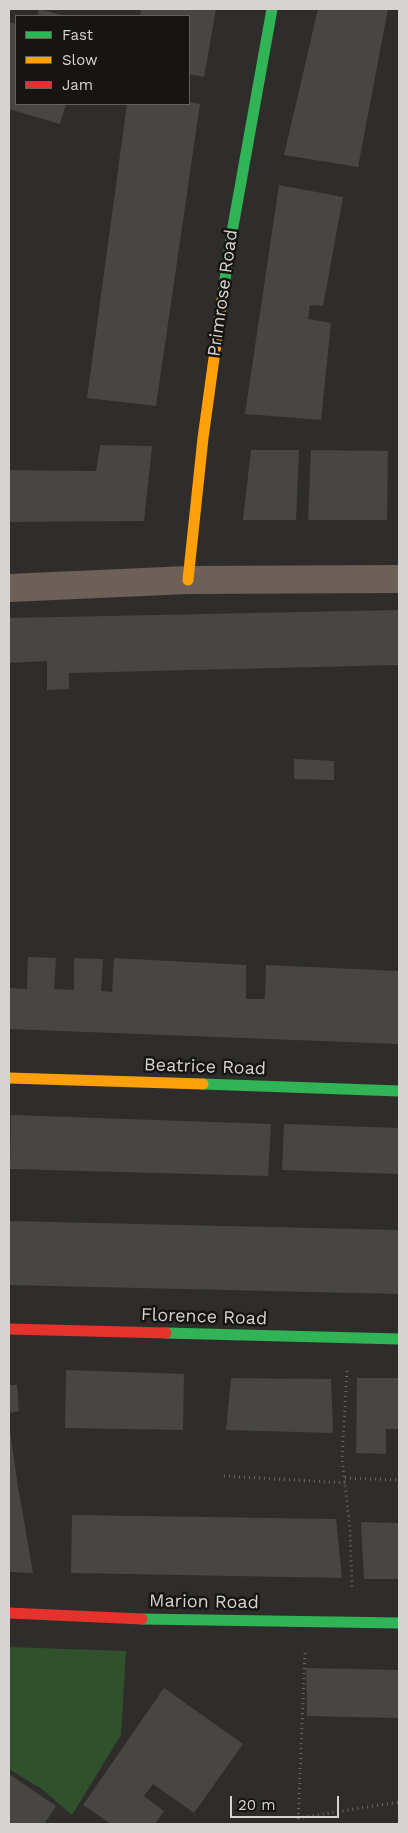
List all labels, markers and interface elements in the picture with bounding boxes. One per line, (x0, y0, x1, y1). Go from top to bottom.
legend (15, 15, 190, 105)
text: Fast (62, 26, 93, 44)
text: Slow (62, 51, 98, 69)
text: Jam (62, 76, 93, 94)
street label: Primrose Road (203, 228, 243, 358)
street label: Beatrice Road (144, 1054, 266, 1080)
street label: Florence Road (140, 1304, 268, 1330)
street label: Marion Road (149, 1590, 259, 1614)
scale bar (233, 1786, 342, 1818)
text: 20 m (238, 1796, 276, 1814)

